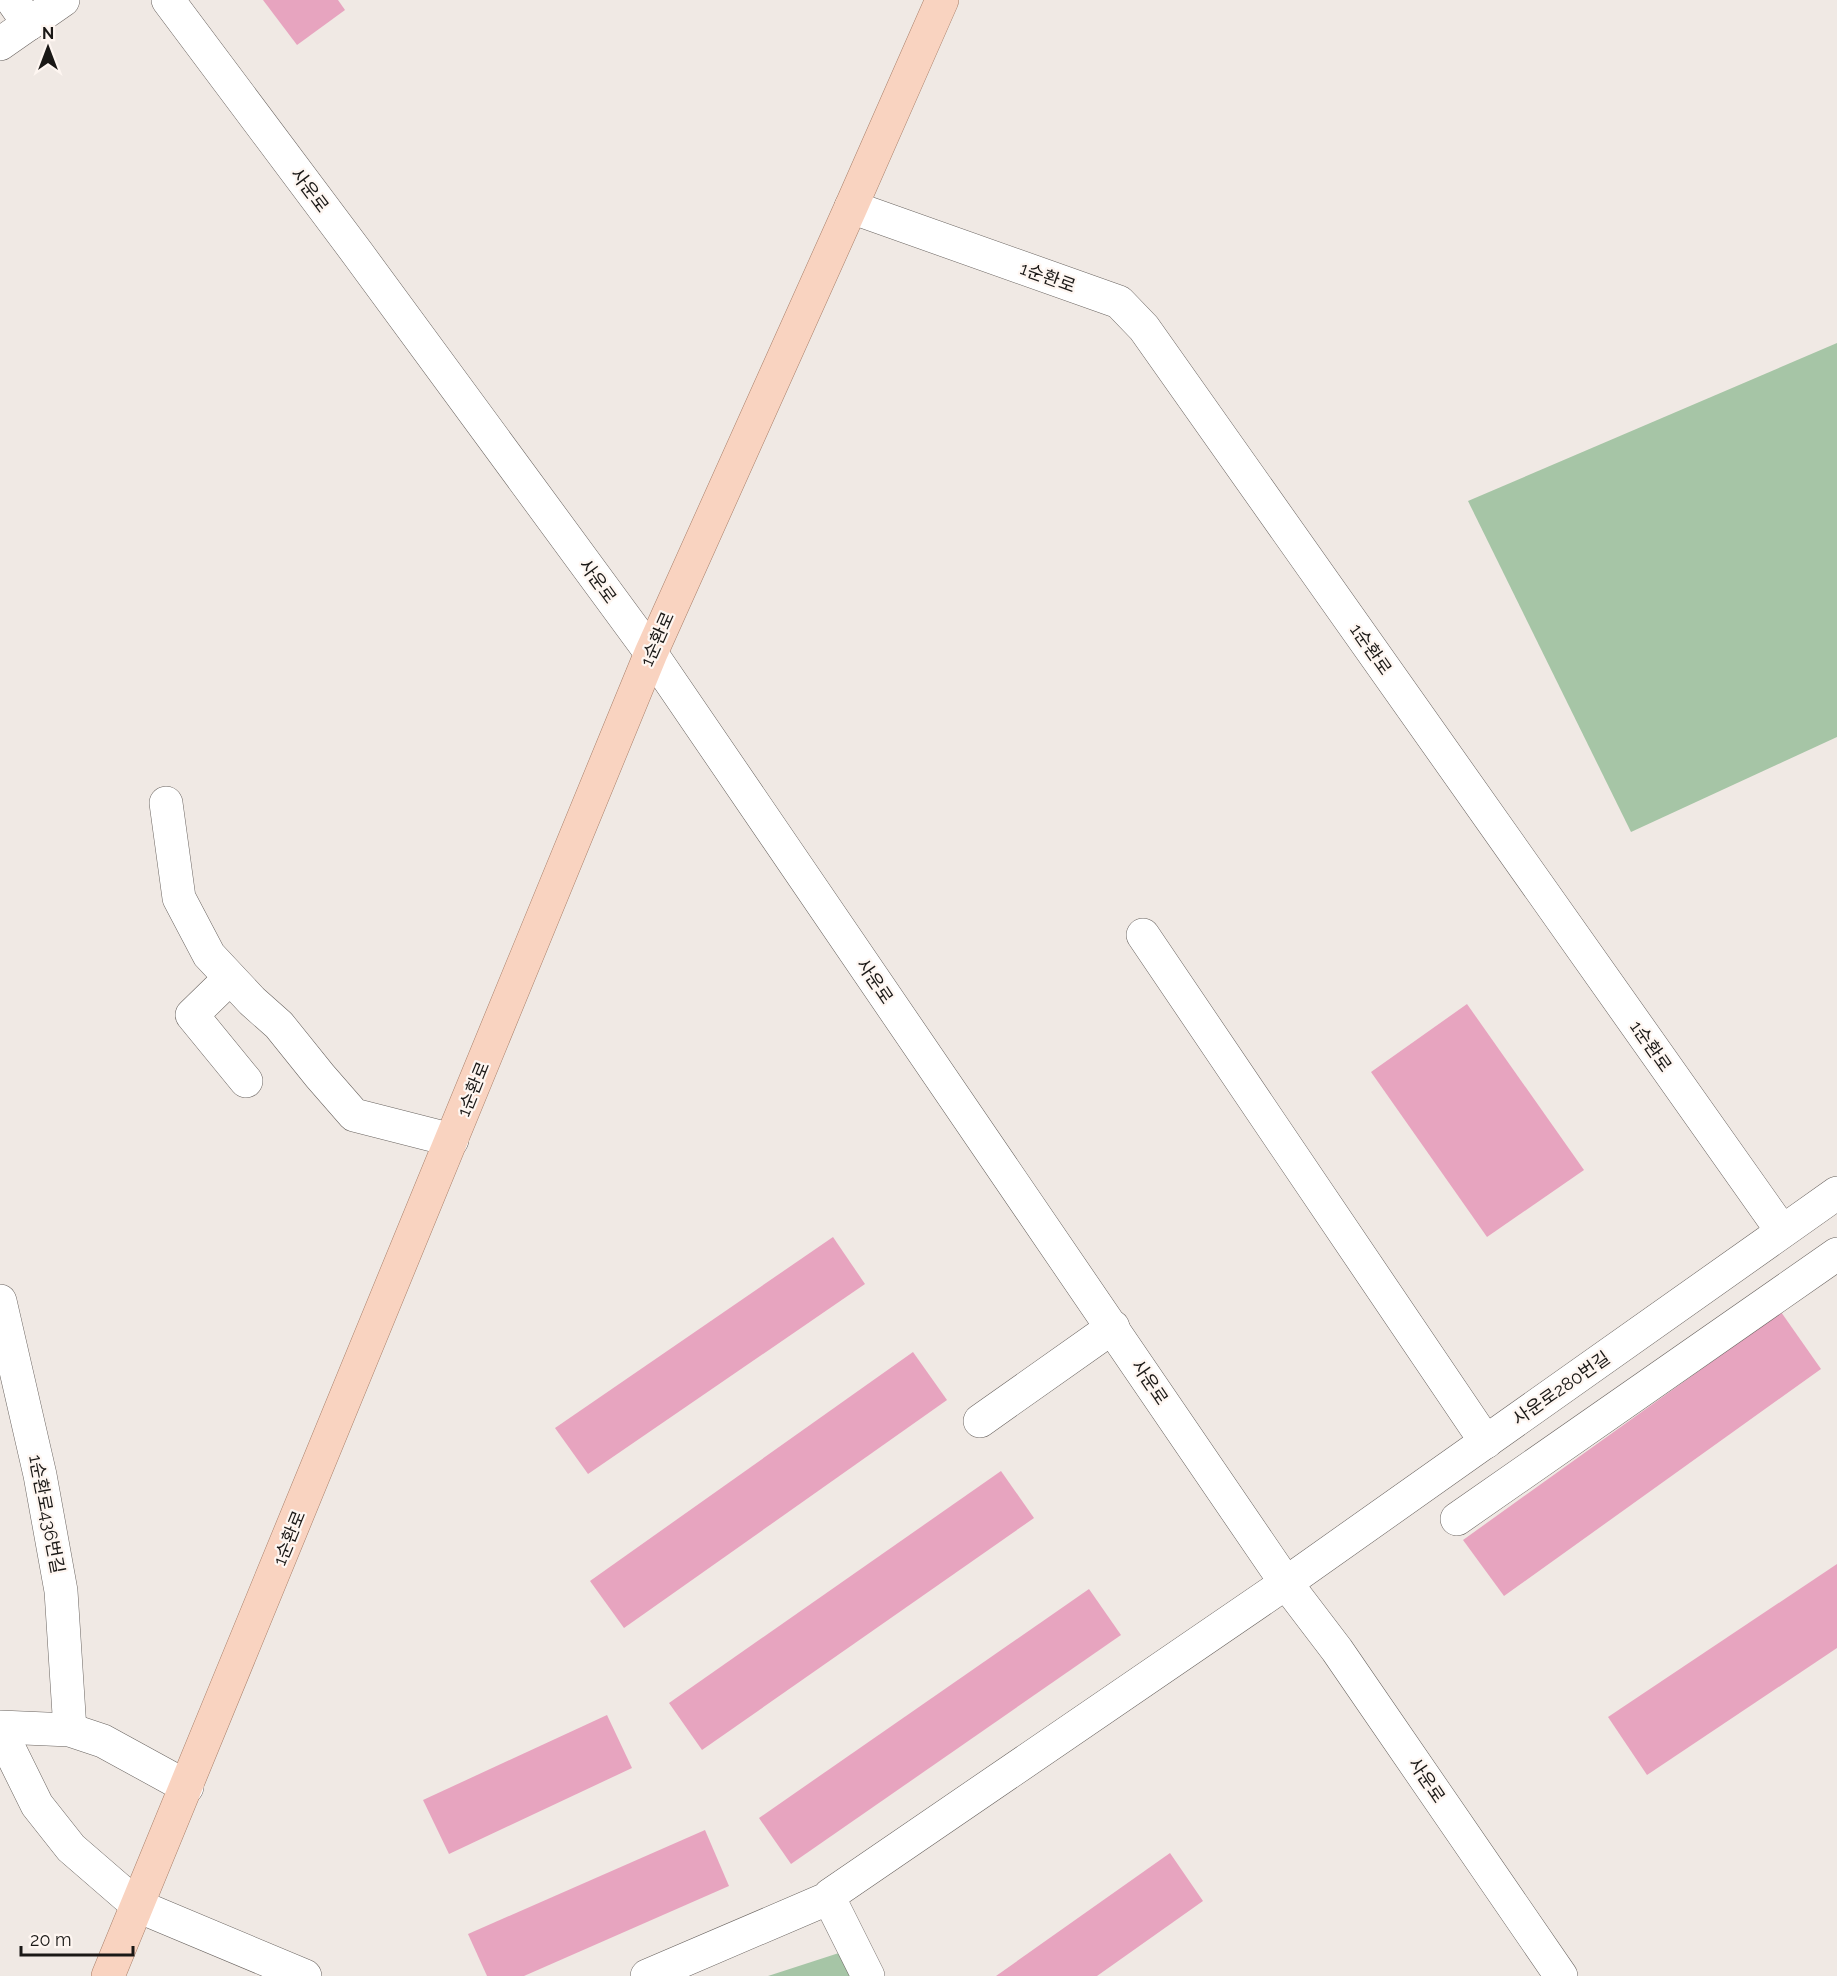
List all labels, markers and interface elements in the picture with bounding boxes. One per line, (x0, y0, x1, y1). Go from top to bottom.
north arrow (18, 18, 78, 78)
text: N (42, 24, 54, 43)
street label: 사운로 (287, 164, 333, 216)
street label: 1순환로 (1017, 257, 1079, 297)
street label: 사운로 (575, 555, 621, 607)
street label: 1순환로 (636, 609, 678, 669)
street label: 1순환로 (1346, 619, 1396, 679)
street label: 사운로 (852, 955, 898, 1007)
street label: 1순환로 (1626, 1016, 1676, 1076)
street label: 1순환로 (453, 1058, 493, 1120)
street label: 사운로280번길 (1508, 1347, 1614, 1429)
street label: 사운로 (1127, 1356, 1173, 1408)
street label: 1순환로436번길 (25, 1453, 69, 1575)
street label: 1순환로 (269, 1507, 309, 1569)
street label: 사운로 (1404, 1754, 1450, 1806)
scale bar (21, 1919, 134, 1957)
text: 20 m (30, 1929, 72, 1950)

